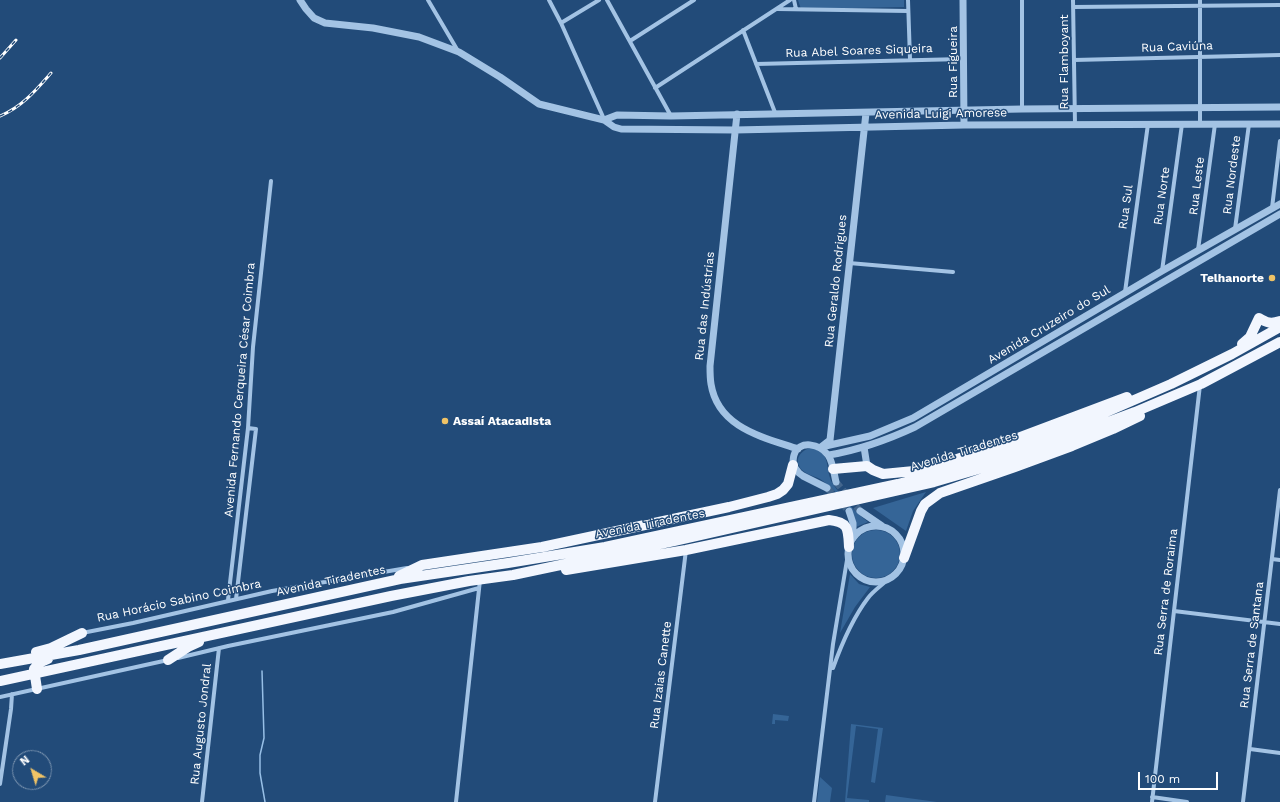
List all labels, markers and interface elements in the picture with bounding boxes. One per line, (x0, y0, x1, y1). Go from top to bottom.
street label: Rua Flamboyant (1057, 14, 1071, 110)
street label: Rua Figueira (946, 26, 960, 98)
street label: Rua Caviúna (1141, 39, 1213, 55)
street label: Rua Abel Soares Siqueira (785, 41, 933, 61)
street label: Avenida Luigi Amorese (875, 106, 1007, 122)
street label: Rua Nordeste (1220, 135, 1244, 215)
street label: Rua Leste (1186, 156, 1208, 216)
street label: Rua Norte (1151, 166, 1173, 226)
street label: Rua Sul (1116, 184, 1136, 230)
street label: Rua Geraldo Rodrigues (822, 214, 850, 348)
street label: Rua das Indústrias (692, 251, 718, 361)
street label: Avenida Fernando Cerqueira César Coimbra (222, 262, 258, 518)
place label: Telhanorte (1200, 271, 1264, 285)
marker: Telhanorte (1267, 273, 1277, 283)
street label: Avenida Cruzeiro do Sul (985, 283, 1113, 367)
place label: Assaí Atacadista (453, 414, 551, 428)
marker: Assaí Atacadista (440, 416, 450, 426)
street label: Avenida Tiradentes (909, 428, 1019, 474)
street label: Avenida Tiradentes (594, 506, 706, 542)
street label: Rua Serra de Roraima (1151, 528, 1181, 656)
street label: Avenida Tiradentes (275, 562, 387, 600)
street label: Rua Horácio Sabino Coimbra (95, 577, 263, 625)
street label: Rua Serra de Santana (1237, 581, 1267, 709)
street label: Rua Izaias Canette (647, 620, 675, 730)
street label: Rua Augusto Jondral (187, 663, 215, 785)
north arrow (12, 750, 52, 790)
text: N (18, 753, 32, 769)
scale bar (1140, 764, 1220, 790)
text: 100 m (1145, 772, 1180, 786)

